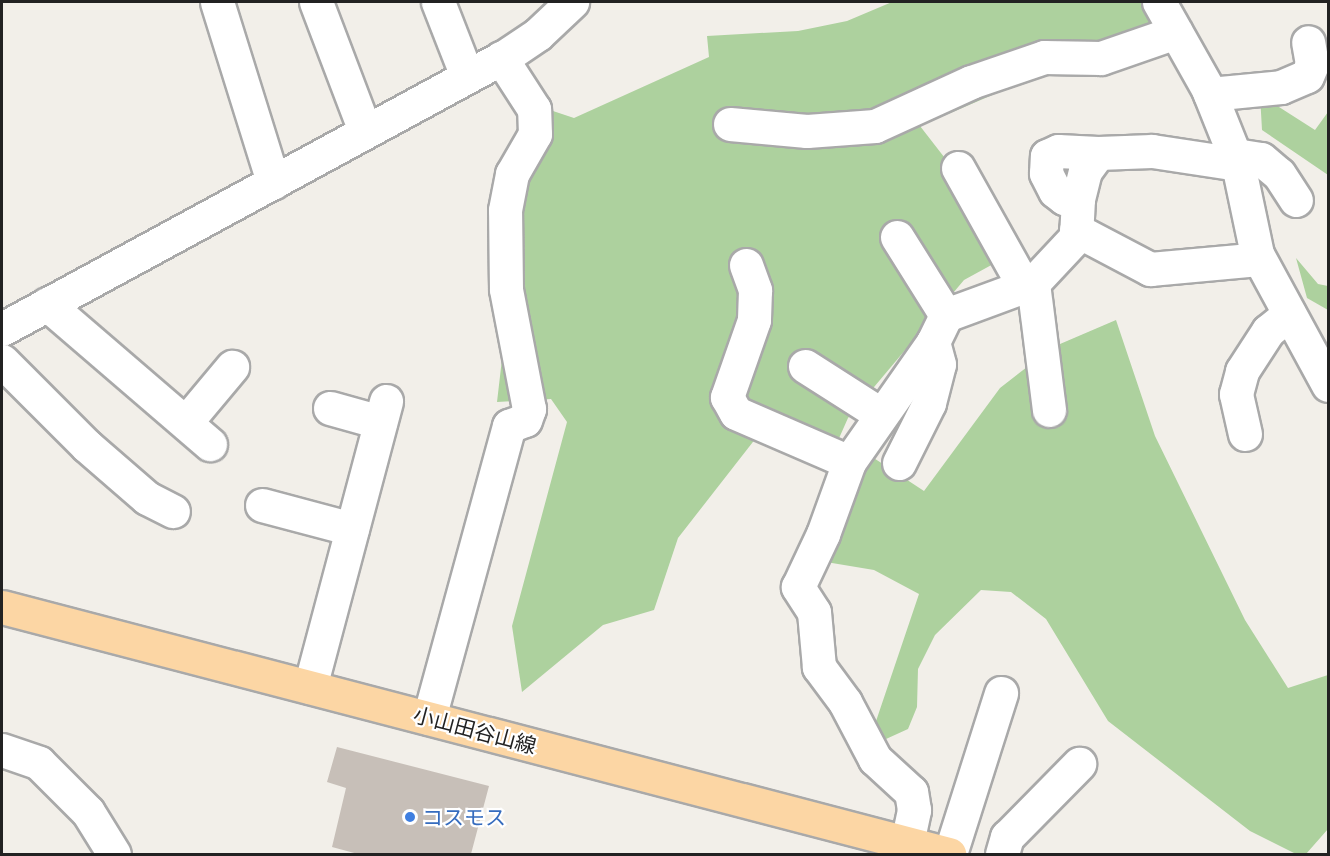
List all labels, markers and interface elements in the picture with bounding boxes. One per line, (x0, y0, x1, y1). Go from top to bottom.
street label: 小山田谷山線 (411, 702, 539, 758)
place label: コスモス (422, 804, 506, 830)
marker: コスモス (403, 810, 417, 824)

